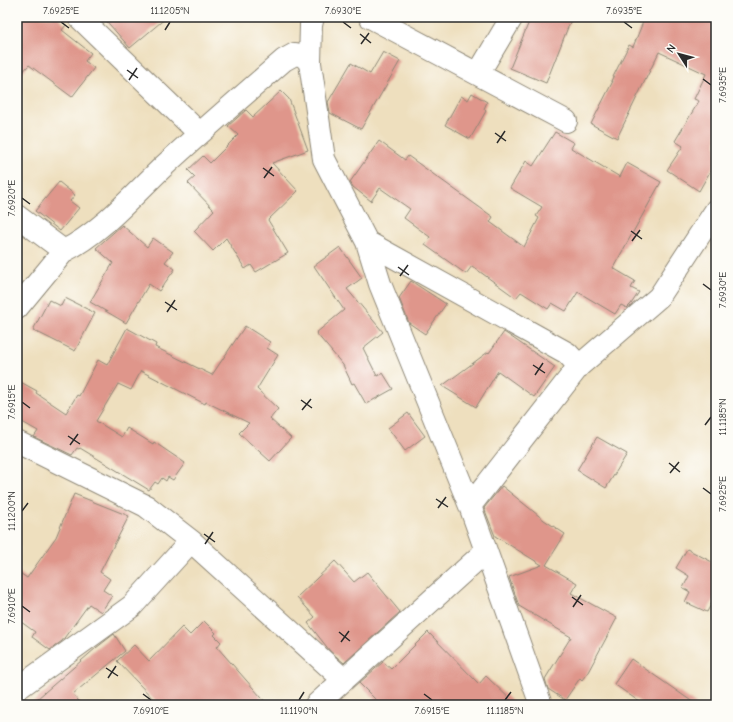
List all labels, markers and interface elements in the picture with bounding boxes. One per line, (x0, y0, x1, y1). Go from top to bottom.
text: 7.6925°E (43, 5, 79, 17)
text: 11.1205°N (150, 5, 190, 17)
text: 7.6930°E (325, 5, 361, 17)
text: 7.6935°E (606, 5, 642, 17)
north arrow (659, 34, 699, 74)
text: N (664, 42, 679, 55)
text: 7.6935°E (717, 67, 729, 103)
text: 7.6920°E (6, 180, 18, 216)
text: 7.6930°E (717, 272, 729, 308)
text: 7.6915°E (6, 385, 18, 419)
text: 11.1185°N (717, 399, 729, 436)
text: 7.6925°E (717, 476, 729, 512)
text: 11.1200°N (6, 491, 18, 531)
text: 7.6910°E (6, 588, 18, 624)
text: 7.6910°E (133, 705, 169, 717)
text: 11.1190°N (280, 705, 318, 717)
text: 7.6915°E (415, 705, 449, 717)
text: 11.1185°N (487, 705, 524, 717)

